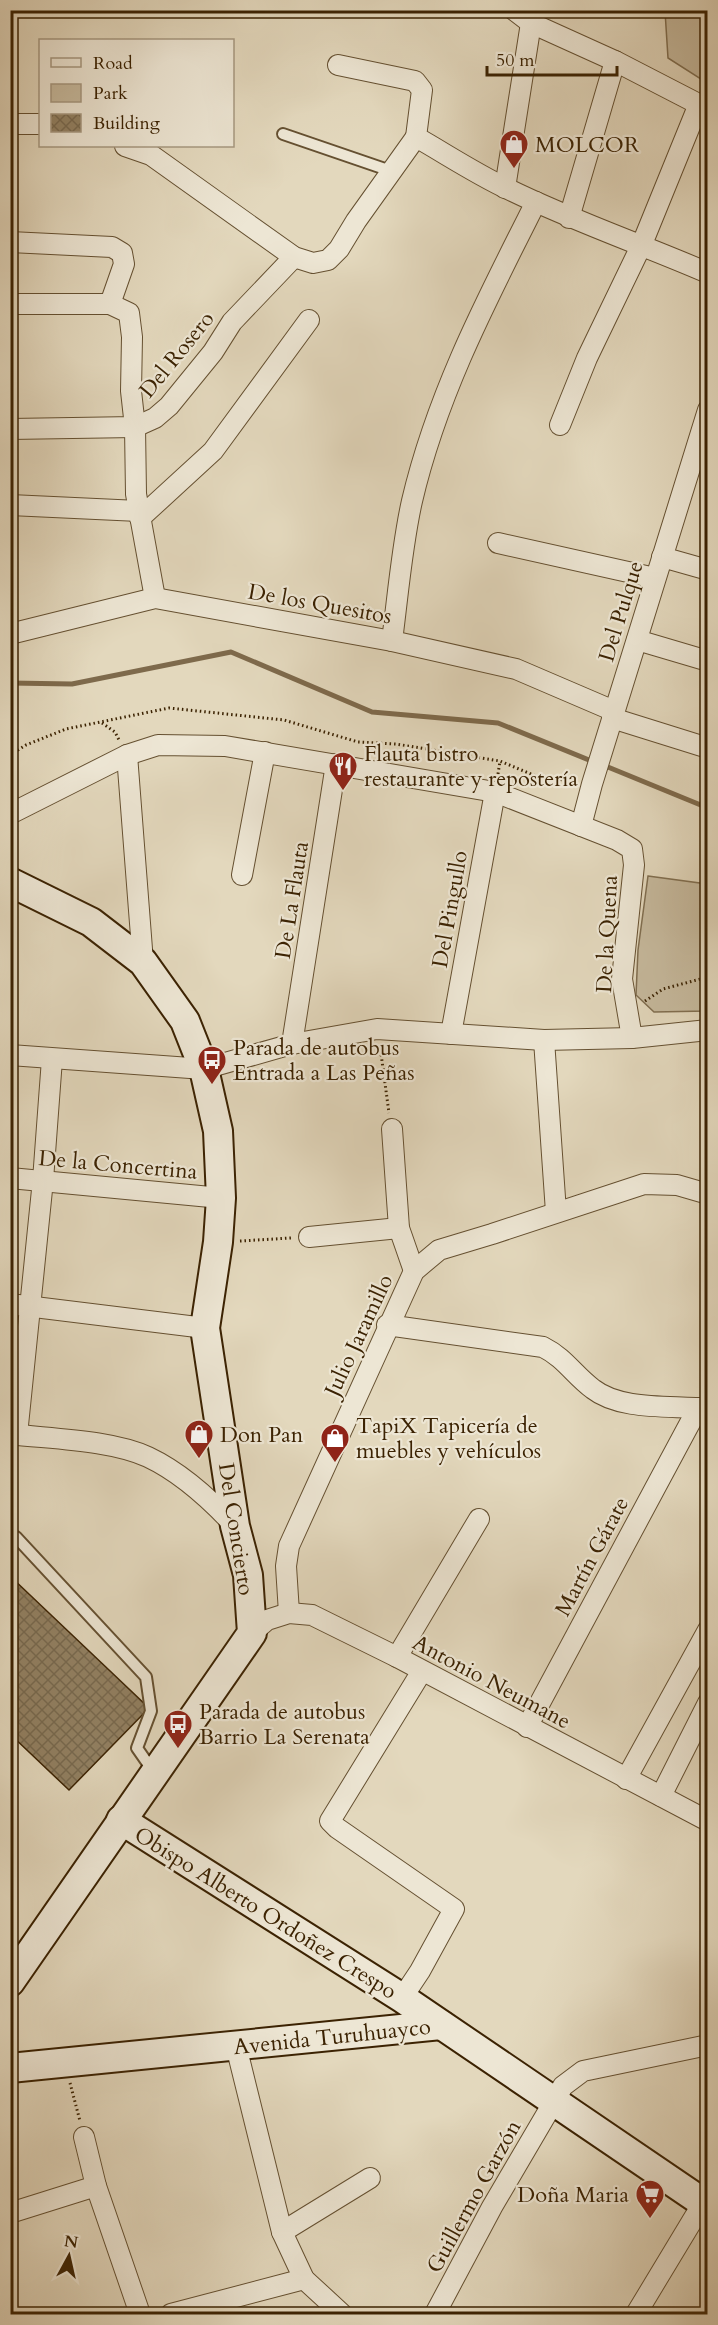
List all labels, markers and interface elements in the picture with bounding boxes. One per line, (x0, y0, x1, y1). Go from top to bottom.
legend (39, 39, 234, 147)
scale bar (487, 39, 618, 77)
text: 50 m (496, 48, 535, 73)
text: Road (93, 51, 133, 76)
text: Park (93, 81, 128, 106)
text: Building (93, 111, 161, 136)
shop icon: MOLCOR (498, 128, 530, 170)
place label: MOLCOR (535, 130, 640, 160)
street label: Del Rosero (132, 305, 221, 404)
street label: Del Pulque (591, 557, 650, 665)
street label: De los Quesitos (246, 577, 394, 631)
place label: Flauta bistro restaurante y repostería (364, 739, 578, 794)
restaurant icon: Flauta bistro restaurante y repostería (327, 750, 359, 792)
street label: De La Flauta (268, 839, 316, 961)
street label: Del Pingullo (425, 848, 475, 970)
street label: De la Quena (589, 874, 625, 994)
place label: Parada de autobus Entrada a Las Peñas (233, 1033, 415, 1088)
bus stop icon: Parada de autobus Entrada a Las Peñas (196, 1044, 228, 1086)
street label: De la Concertina (37, 1143, 199, 1187)
street label: Julio Jaramillo (316, 1269, 400, 1404)
place label: TapiX Tapicería de muebles y vehículos (356, 1411, 541, 1466)
shop icon: Don Pan (183, 1418, 215, 1460)
place label: Don Pan (220, 1420, 304, 1450)
shop icon: TapiX Tapicería de muebles y vehículos (319, 1422, 351, 1464)
street label: Del Concierto (211, 1461, 261, 1598)
street label: Martín Gárate (548, 1492, 636, 1621)
street label: Antonio Neumane (407, 1628, 576, 1736)
place label: Parada de autobus Barrio La Serenata (199, 1697, 370, 1752)
bus stop icon: Parada de autobus Barrio La Serenata (162, 1708, 194, 1750)
street label: Obispo Alberto Ordoñez Crespo (128, 1819, 403, 2006)
street label: Avenida Turuhuayco (232, 2012, 432, 2062)
street label: Guillermo Garzón (419, 2114, 529, 2278)
supermarket icon: Doña Maria (634, 2178, 666, 2220)
place label: Doña Maria (517, 2180, 629, 2210)
north arrow (39, 2226, 99, 2286)
text: N (63, 2230, 79, 2254)

